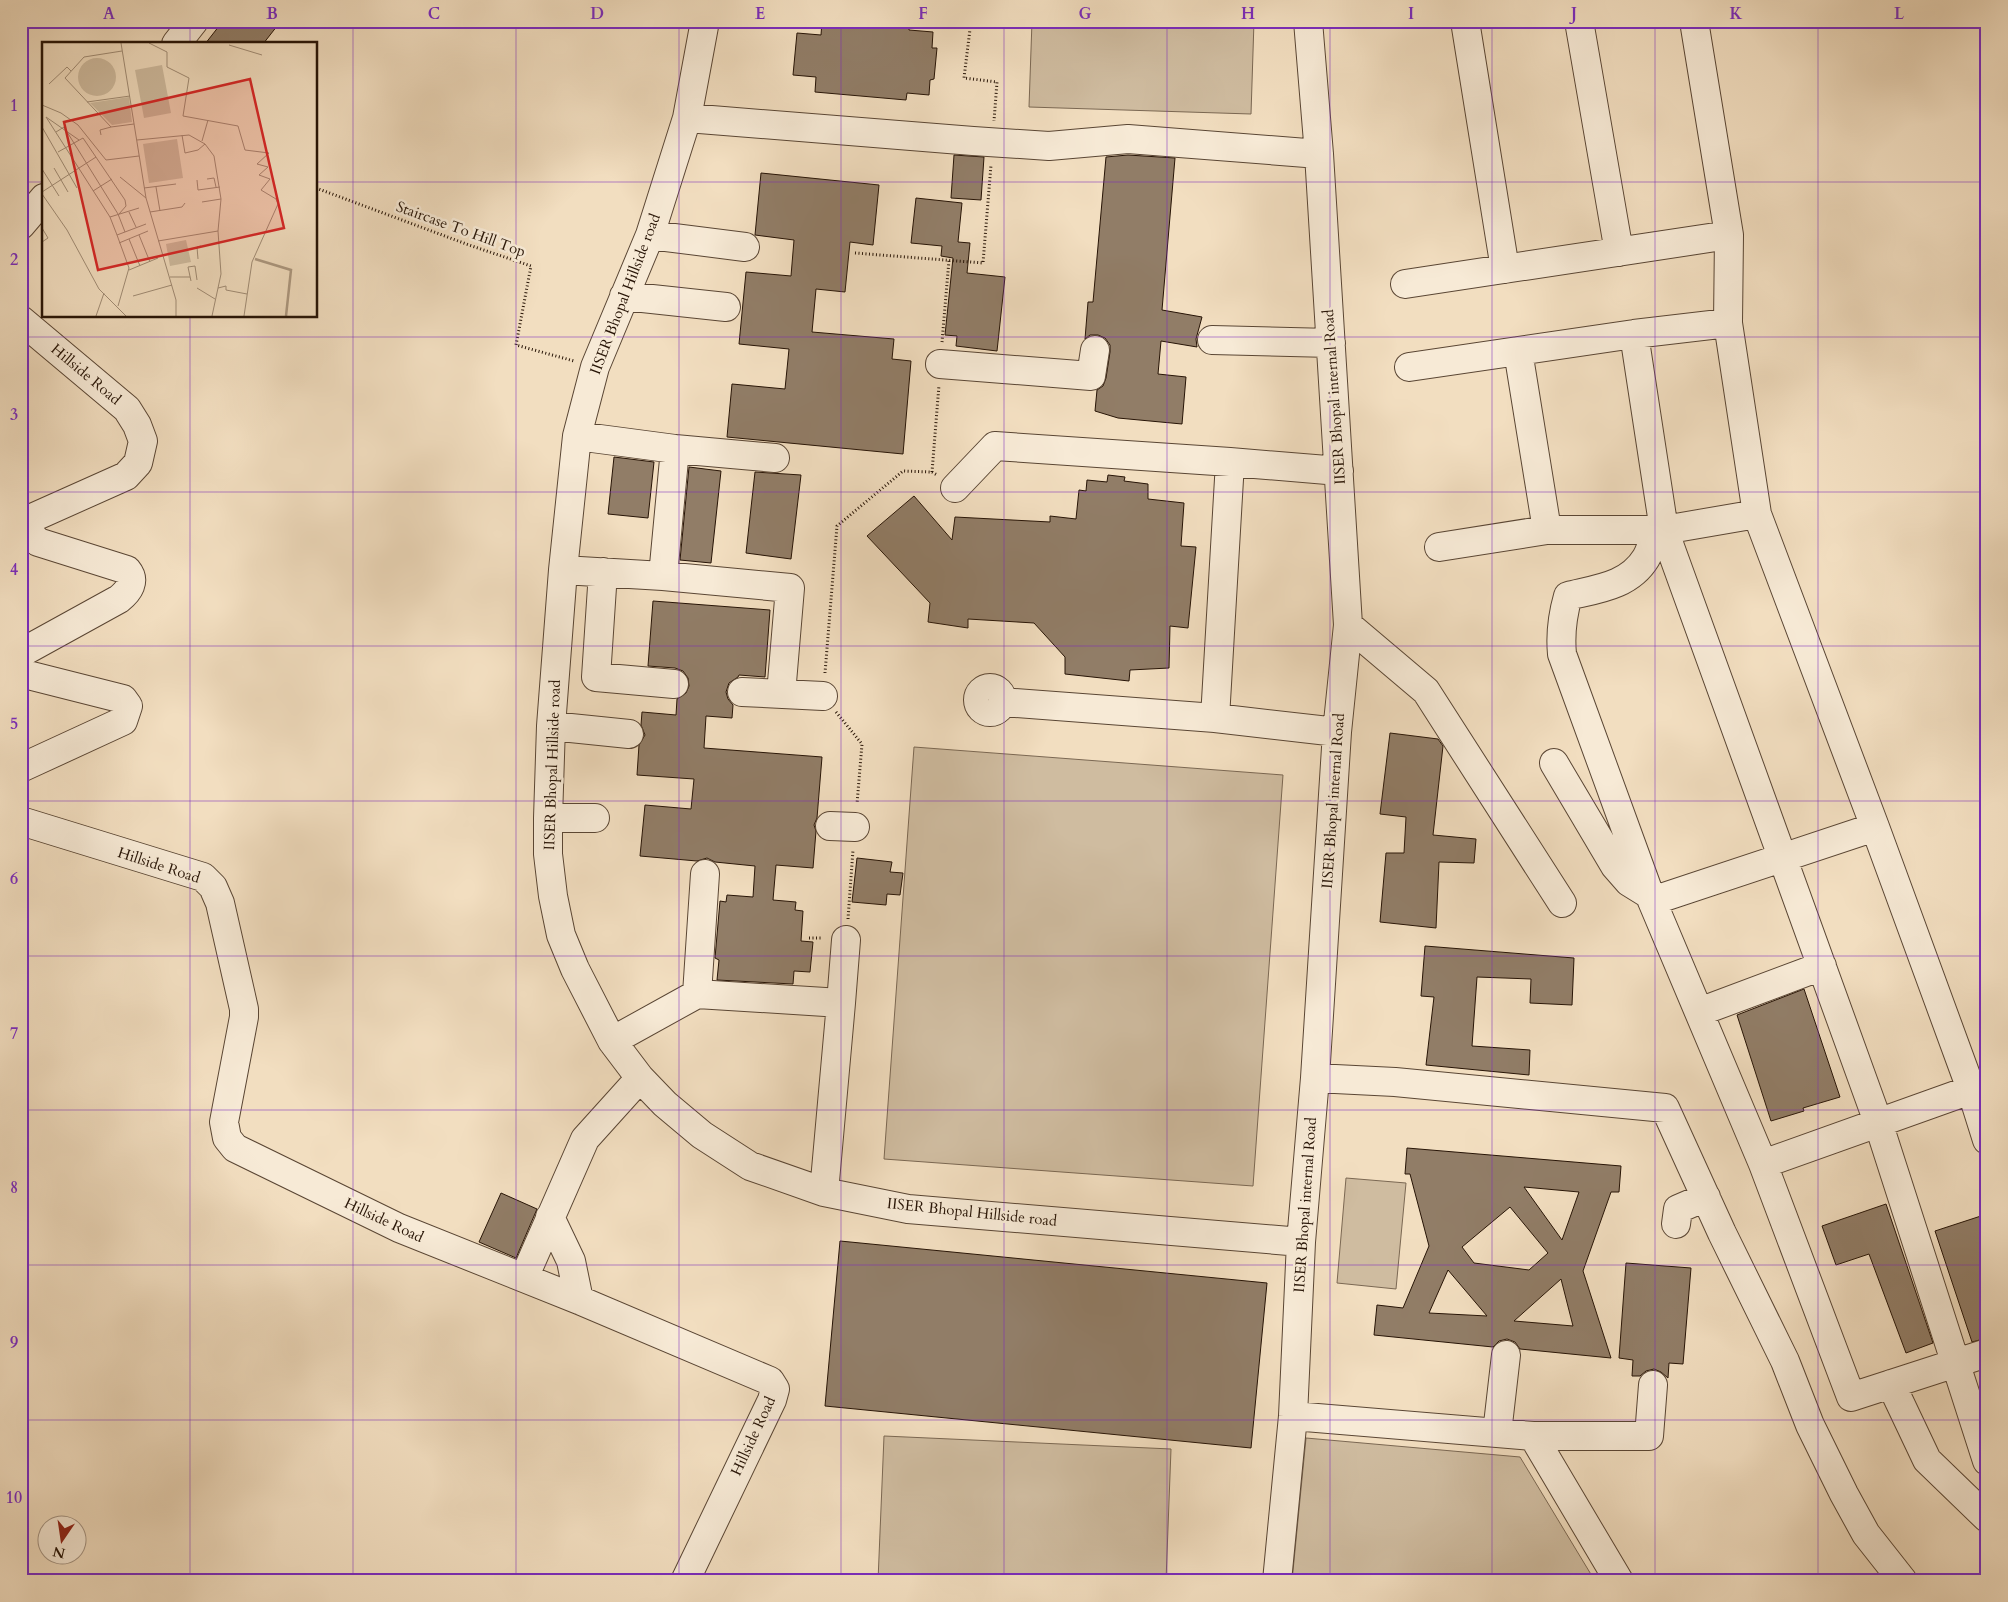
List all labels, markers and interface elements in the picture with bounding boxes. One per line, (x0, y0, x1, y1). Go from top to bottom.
text: A (103, 3, 115, 25)
text: B (266, 3, 278, 25)
text: C (428, 3, 440, 25)
text: D (590, 3, 604, 25)
text: E (755, 3, 765, 25)
text: F (918, 3, 928, 25)
text: G (1078, 3, 1092, 25)
text: H (1241, 3, 1255, 25)
text: I (1408, 3, 1414, 25)
text: J (1569, 3, 1577, 25)
text: K (1730, 3, 1743, 25)
text: L (1894, 3, 1905, 25)
inset map (42, 42, 318, 318)
text: 1 (10, 95, 18, 117)
street label: Staircase To Hill Top (394, 196, 528, 262)
street label: IISER Bhopal Hillside road (585, 211, 665, 377)
text: 2 (10, 249, 18, 271)
street label: IISER Bhopal internal Road (1318, 309, 1350, 485)
street label: Hillside Road (47, 339, 125, 409)
text: 3 (10, 404, 18, 426)
text: 4 (10, 559, 18, 581)
street label: IISER Bhopal Hillside road (539, 679, 565, 851)
text: 5 (10, 713, 18, 735)
street label: IISER Bhopal internal Road (1317, 713, 1349, 889)
street label: Hillside Road (115, 842, 203, 888)
text: 6 (10, 868, 18, 890)
text: 7 (10, 1023, 18, 1045)
street label: IISER Bhopal internal Road (1289, 1117, 1321, 1293)
text: 8 (10, 1177, 18, 1199)
street label: Hillside Road (341, 1193, 427, 1247)
street label: IISER Bhopal Hillside road (886, 1193, 1058, 1231)
text: 9 (10, 1332, 18, 1354)
street label: Hillside Road (726, 1393, 780, 1479)
text: 10 (6, 1487, 22, 1509)
north arrow (38, 1514, 88, 1564)
text: N (51, 1542, 67, 1563)

